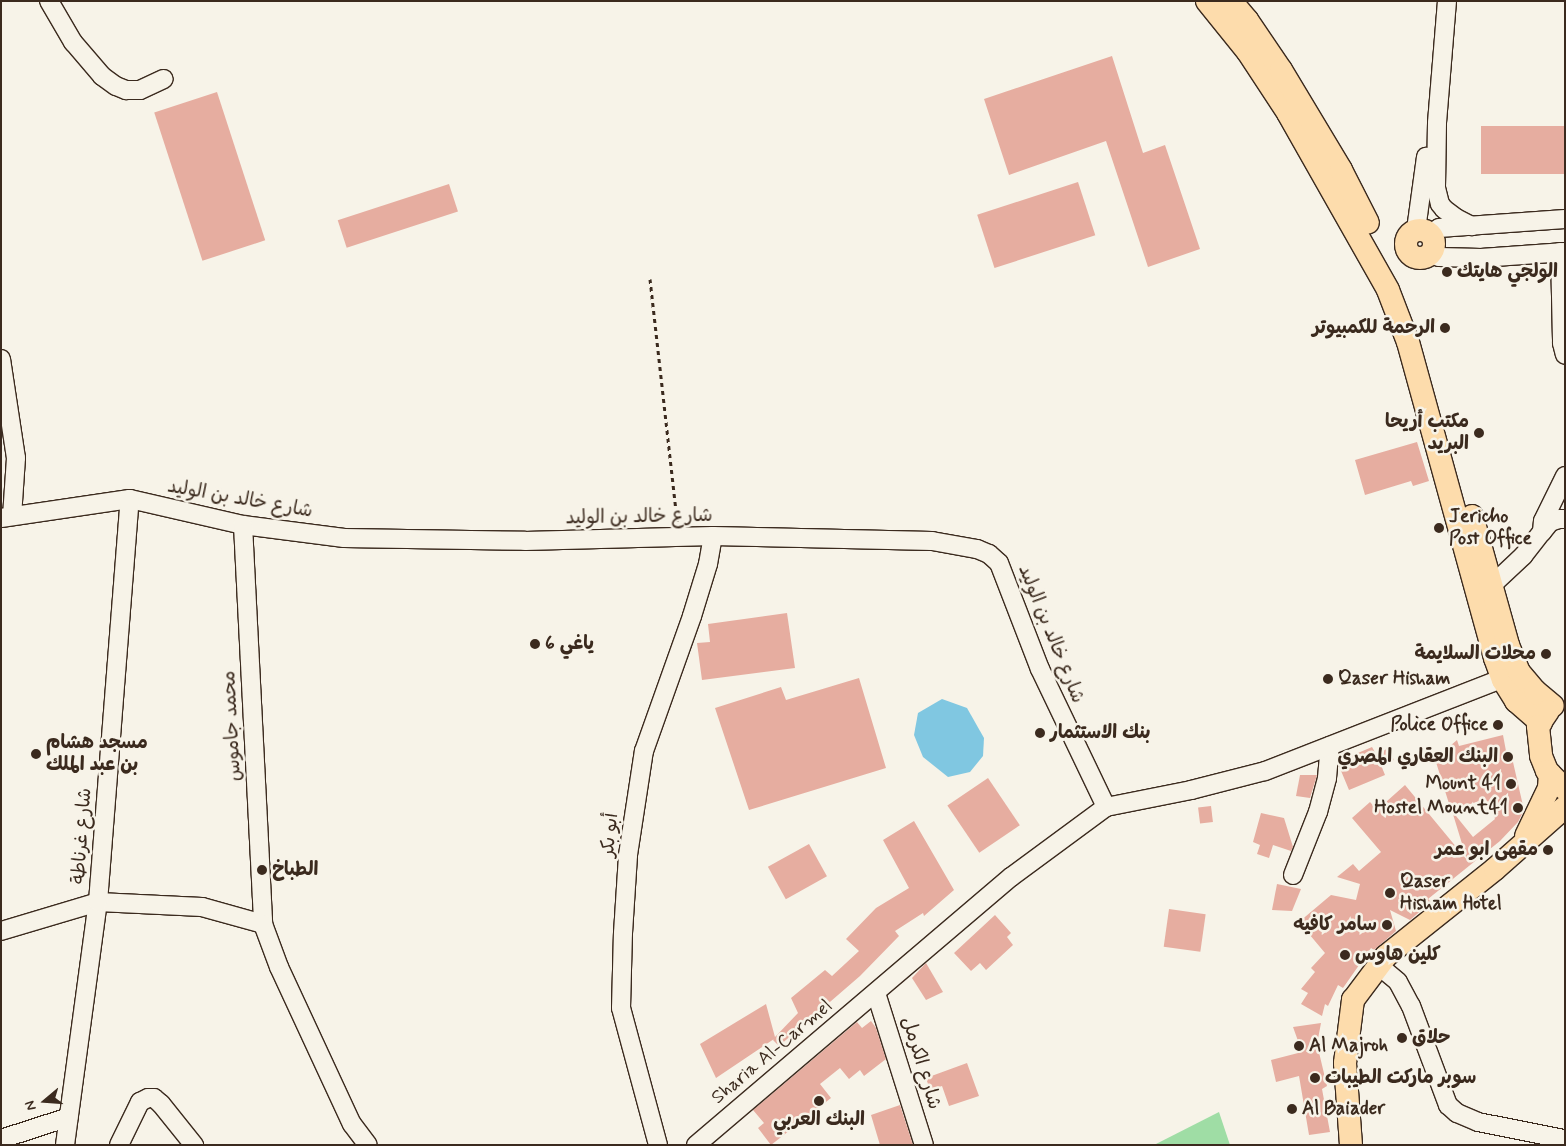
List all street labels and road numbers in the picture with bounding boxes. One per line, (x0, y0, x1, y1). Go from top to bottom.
street label: شارع خالد بن الوليد (166, 475, 314, 523)
street label: شارع خالد بن الوليد (565, 504, 713, 530)
street label: شارع خالد بن الوليد (1013, 562, 1089, 706)
street label: محمد جاموس (218, 670, 246, 782)
street label: شارع غرناطة (67, 787, 97, 885)
street label: أبو بكر (596, 812, 624, 858)
street label: Sharia Al-Carmel (707, 995, 837, 1109)
street label: شارع الكرمل (896, 1014, 946, 1112)

